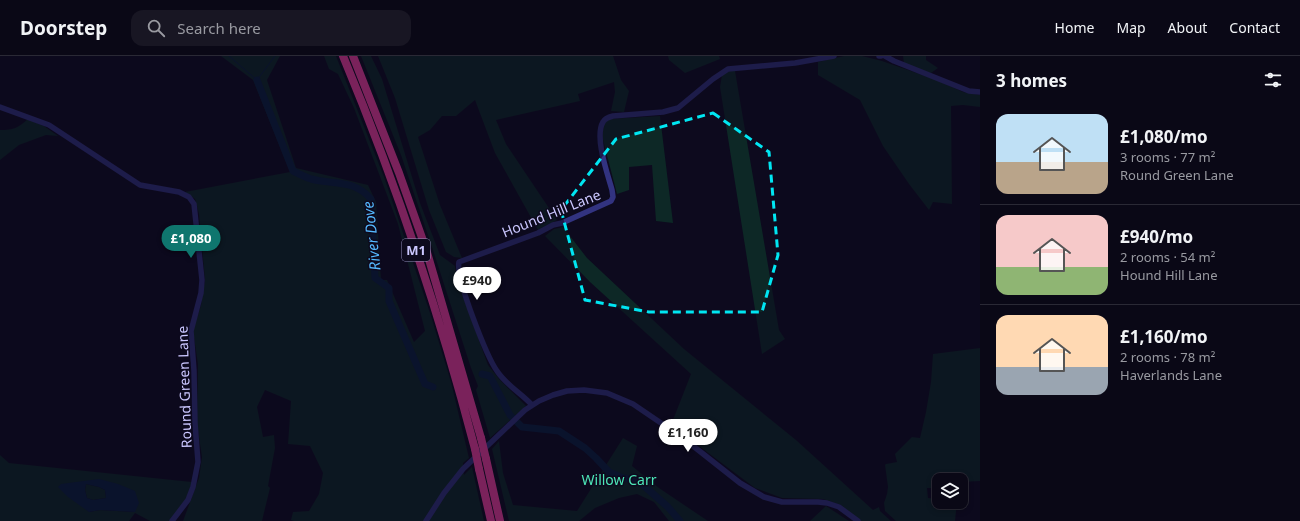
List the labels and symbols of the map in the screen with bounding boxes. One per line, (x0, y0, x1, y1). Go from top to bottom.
street label: Hound Hill Lane (499, 184, 603, 241)
water label: River Dove (357, 200, 385, 272)
pin: £1,080 (158, 225, 224, 259)
road number: M1 (402, 239, 430, 261)
pin: £940 (453, 267, 501, 301)
street label: Round Green Lane (172, 325, 196, 448)
pin: £1,160 (655, 419, 721, 453)
park label: Willow Carr (582, 470, 657, 489)

